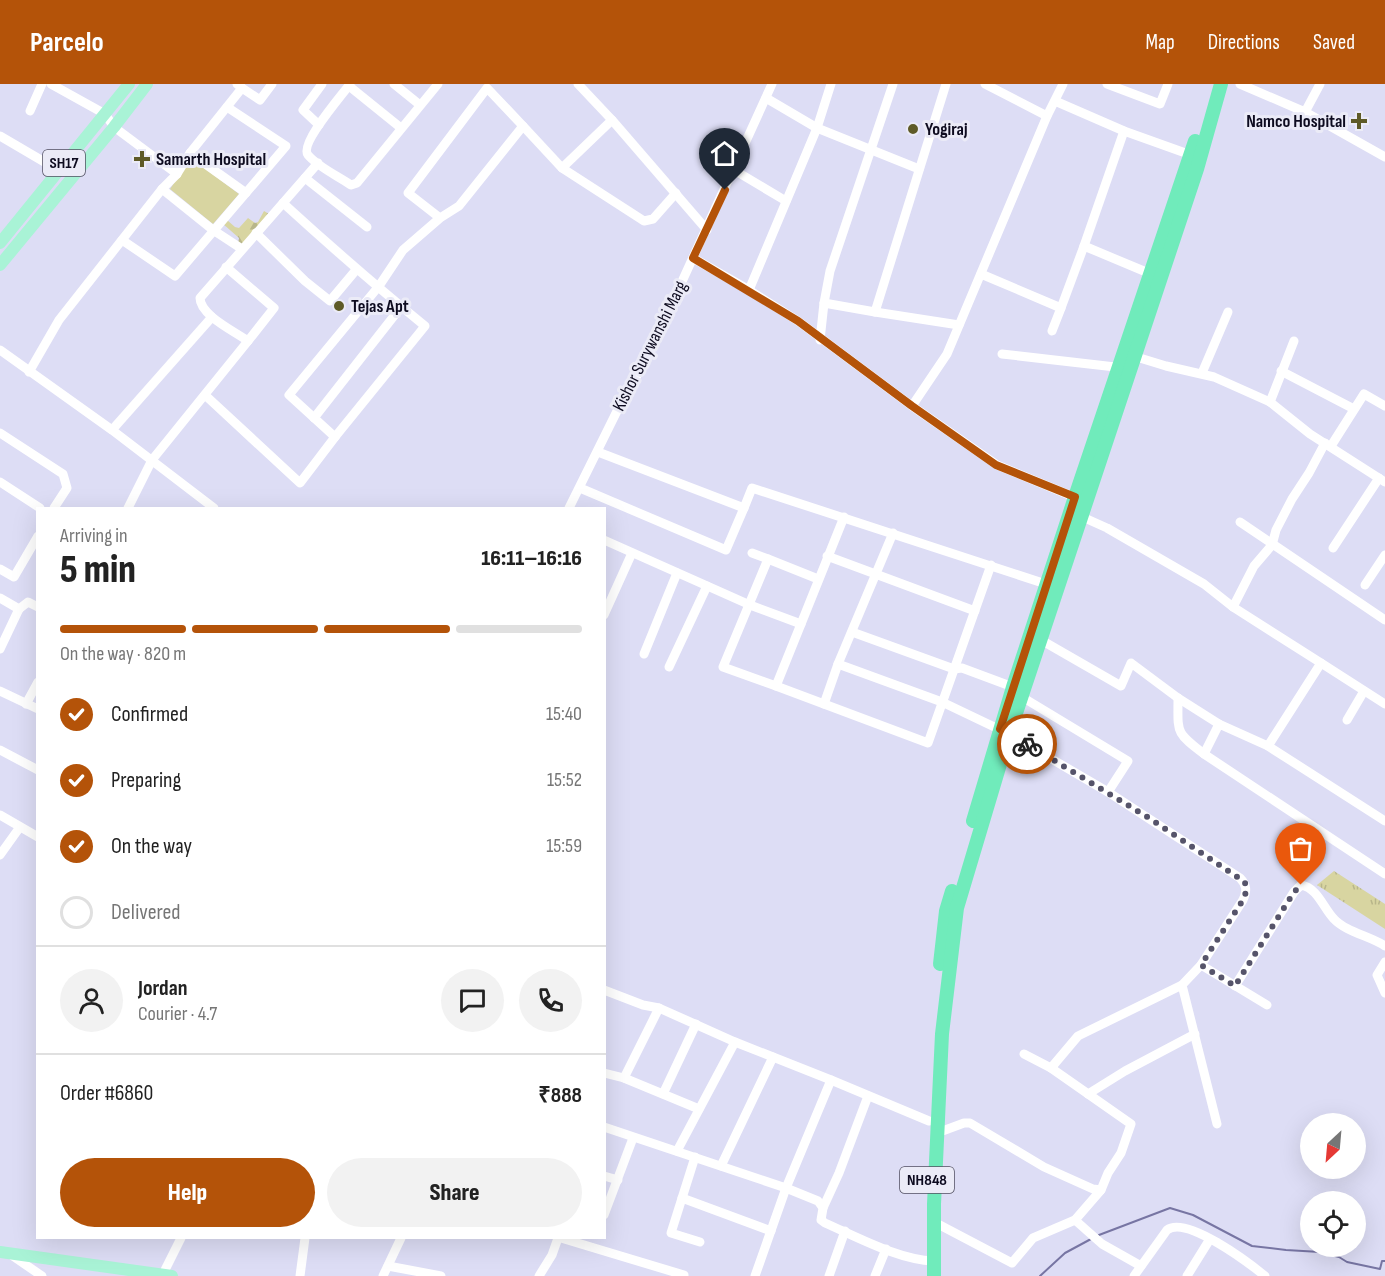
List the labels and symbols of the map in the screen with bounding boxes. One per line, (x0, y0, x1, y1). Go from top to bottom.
place label: Namco Hospital (1246, 111, 1346, 132)
marker: Namco Hospital (1350, 112, 1368, 130)
place label: Yogiraj (925, 119, 968, 140)
marker: Yogiraj (906, 122, 920, 136)
pin (699, 128, 750, 190)
place label: Samarth Hospital (156, 149, 266, 170)
road number: SH17 (43, 150, 85, 176)
marker: Samarth Hospital (133, 150, 151, 168)
street label: Kishor Surywanshi Marg (608, 277, 692, 415)
place label: Tejas Apt (351, 296, 409, 317)
marker: Tejas Apt (332, 299, 346, 313)
courier (997, 714, 1057, 774)
pin (1275, 823, 1326, 885)
north arrow (1300, 1113, 1366, 1179)
road number: NH848 (900, 1167, 954, 1193)

